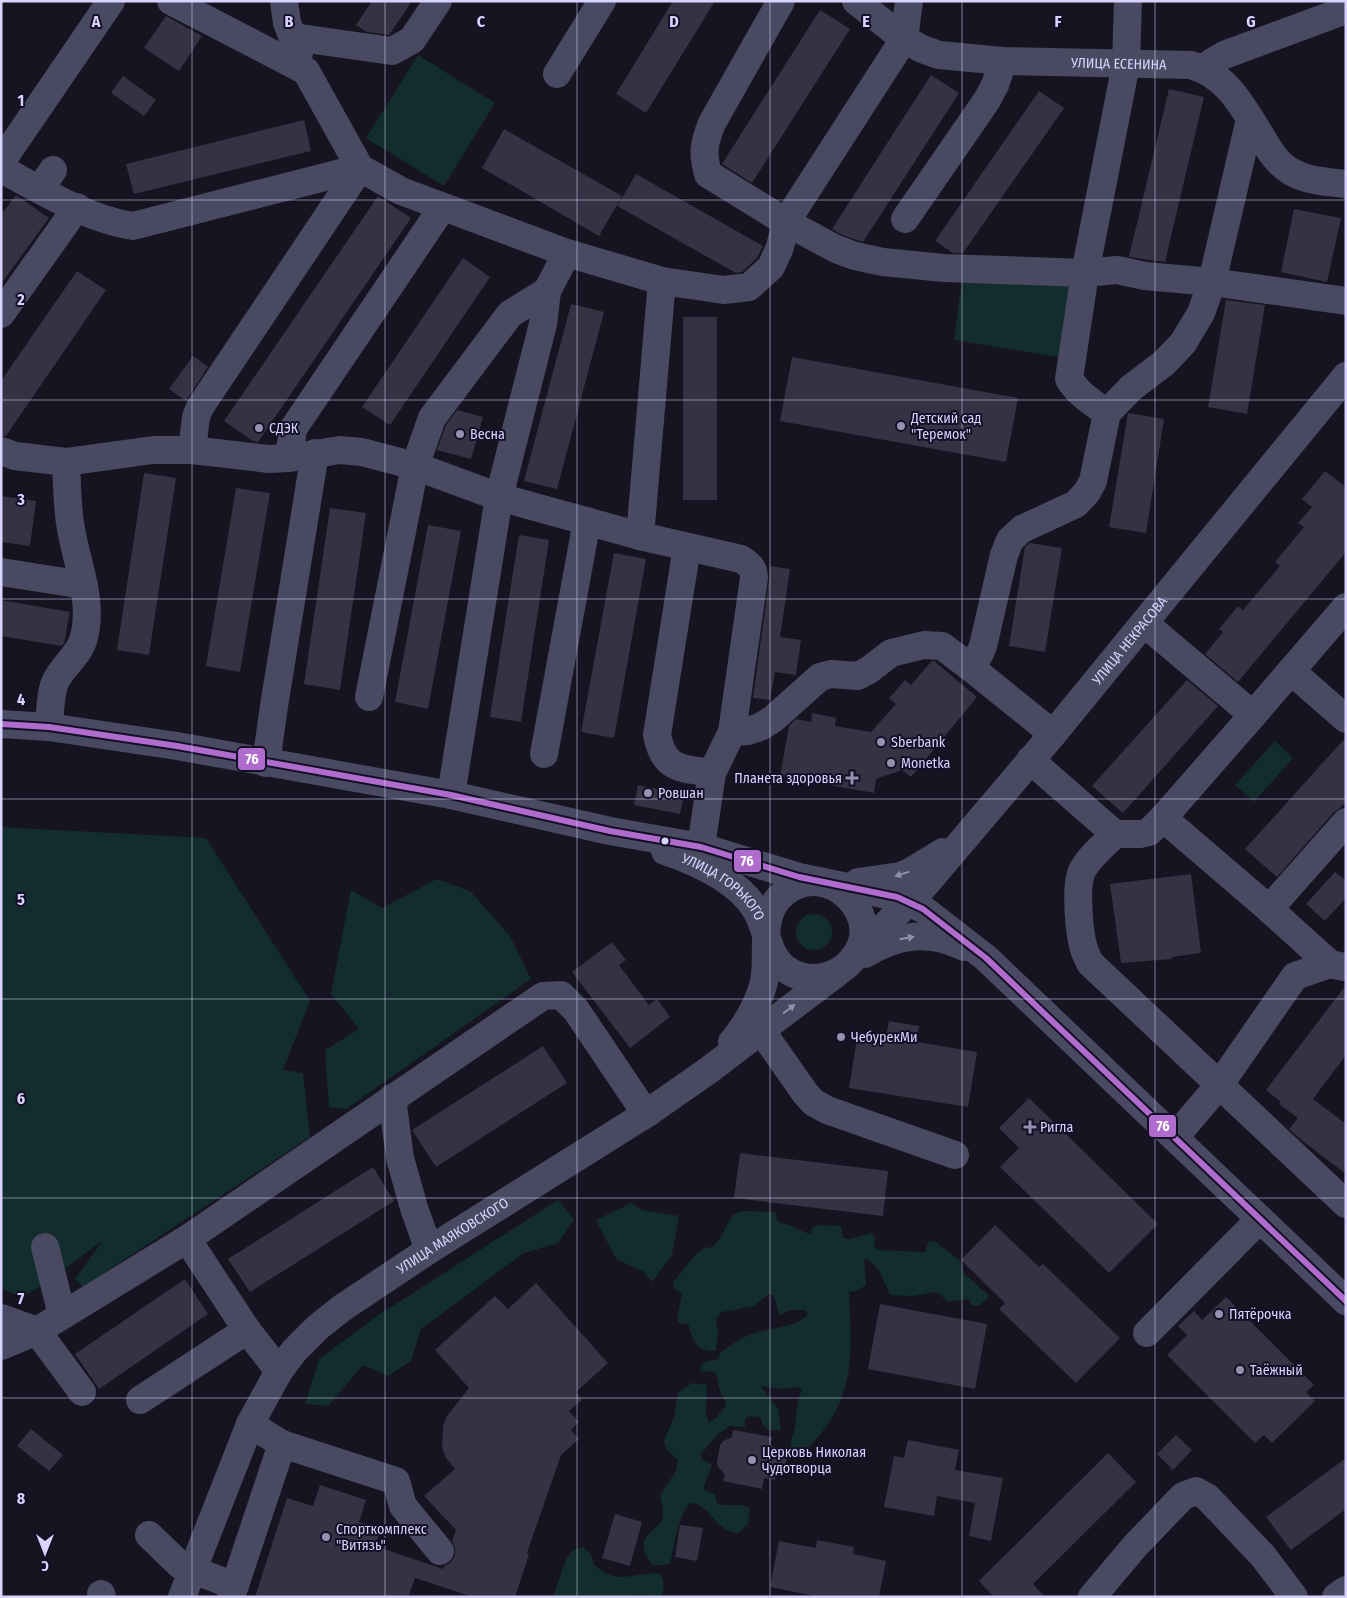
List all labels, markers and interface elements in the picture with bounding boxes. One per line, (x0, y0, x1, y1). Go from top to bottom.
text: A (91, 12, 101, 31)
text: B (285, 12, 294, 31)
text: C (477, 12, 486, 31)
text: D (669, 12, 679, 31)
text: E (862, 12, 870, 31)
text: F (1054, 12, 1062, 31)
text: G (1246, 12, 1256, 31)
street label: УЛИЦА ЕСЕНИНА (1070, 54, 1167, 73)
text: 1 (18, 91, 24, 110)
text: 2 (16, 290, 25, 309)
place label: Детский сад "Теремок" (910, 410, 981, 443)
place label: СДЭК (269, 420, 299, 437)
marker: Детский сад "Теремок" (895, 420, 907, 432)
marker: СДЭК (253, 422, 265, 434)
place label: Весна (470, 426, 505, 443)
marker: Весна (454, 428, 466, 440)
text: 3 (16, 490, 25, 509)
street label: УЛИЦА НЕКРАСОВА (1088, 592, 1171, 689)
text: 4 (17, 690, 25, 709)
place label: Sberbank (891, 734, 946, 751)
marker: Sberbank (875, 736, 887, 748)
line badge: 76 (237, 747, 266, 771)
text: 76 (245, 751, 259, 768)
place label: Monetka (901, 755, 951, 772)
marker: Monetka (885, 757, 897, 769)
place label: Планета здоровья (734, 770, 842, 787)
marker: Планета здоровья (846, 772, 858, 784)
place label: Ровшан (658, 785, 704, 802)
marker: Ровшан (642, 787, 654, 799)
unlabelled marker (660, 836, 670, 846)
street label: УЛИЦА ГОРЬКОГО (679, 849, 769, 923)
line badge: 76 (733, 849, 762, 873)
text: 76 (740, 853, 754, 870)
one-way arrow (894, 871, 909, 879)
text: 5 (17, 890, 25, 909)
one-way arrow (899, 933, 915, 941)
one-way arrow (782, 1004, 796, 1014)
place label: ЧебурекМи (851, 1029, 917, 1046)
marker: ЧебурекМи (835, 1031, 847, 1043)
text: 6 (17, 1089, 25, 1108)
line badge: 76 (1148, 1114, 1177, 1138)
text: 76 (1156, 1118, 1170, 1135)
place label: Ригла (1040, 1119, 1074, 1136)
marker: Ригла (1024, 1121, 1036, 1133)
street label: УЛИЦА МАЯКОВСКОГО (393, 1194, 512, 1278)
text: 7 (18, 1289, 25, 1308)
place label: Пятёрочка (1229, 1306, 1292, 1323)
marker: Пятёрочка (1213, 1308, 1225, 1320)
place label: Таёжный (1250, 1362, 1303, 1379)
marker: Таёжный (1234, 1364, 1246, 1376)
place label: Церковь Николая Чудотворца (762, 1444, 866, 1477)
marker: Церковь Николая Чудотворца (746, 1454, 758, 1466)
text: 8 (17, 1489, 26, 1508)
place label: Спорткомплекс "Витязь" (336, 1521, 427, 1554)
north arrow (20, 1528, 70, 1578)
marker: Спорткомплекс "Витязь" (320, 1531, 332, 1543)
text: С (41, 1557, 49, 1574)

